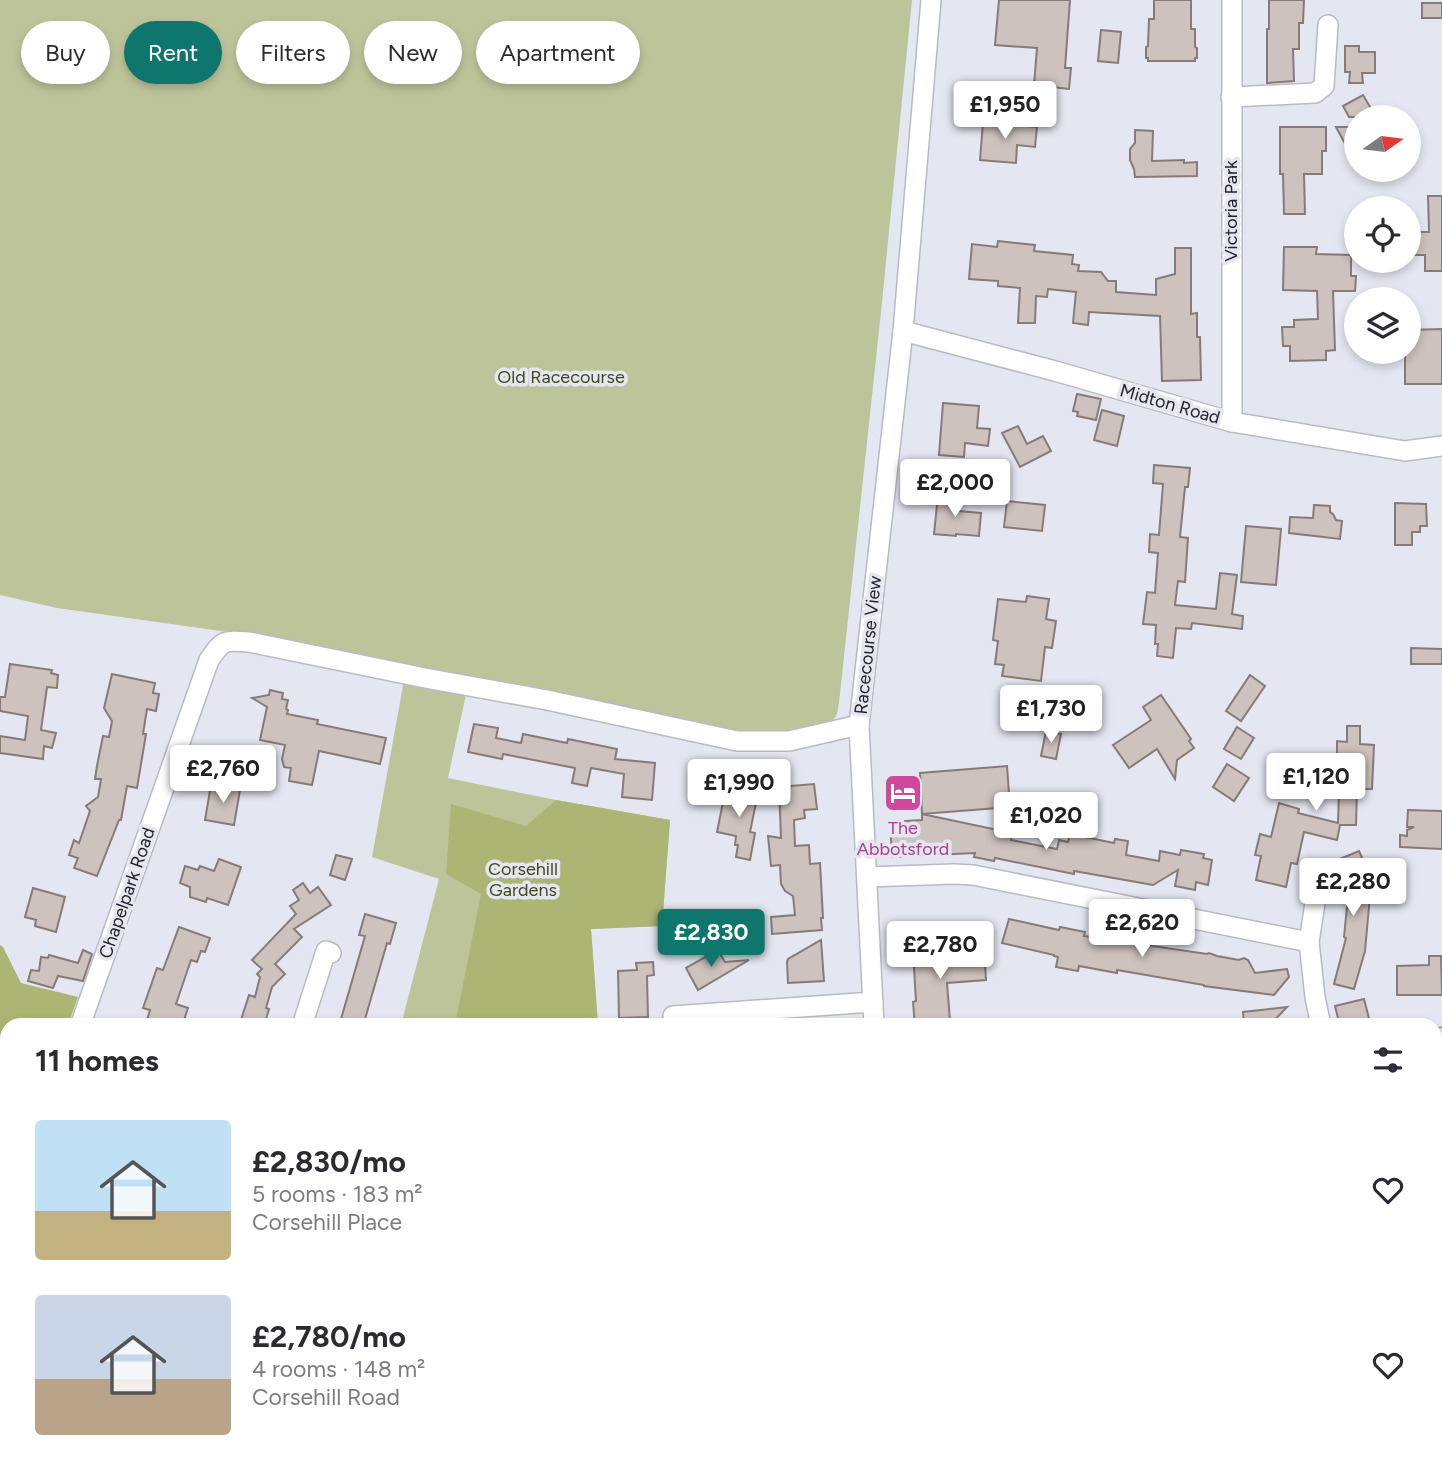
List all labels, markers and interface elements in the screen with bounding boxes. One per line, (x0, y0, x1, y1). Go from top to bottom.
chip: Buy (21, 21, 110, 84)
chip: Rent (124, 21, 222, 84)
chip: Filters (236, 21, 350, 84)
chip: New (364, 21, 462, 84)
chip: Apartment (476, 21, 640, 84)
pin: £1,950 (948, 82, 1062, 141)
text: £1,950 (970, 90, 1040, 118)
north arrow (1344, 105, 1421, 182)
map controls (1344, 105, 1421, 364)
street label: Victoria Park (1220, 160, 1242, 262)
button: locate (1344, 196, 1421, 273)
button: layers (1344, 287, 1421, 364)
park label: Old Racecourse (497, 366, 625, 388)
street label: Midton Road (1117, 379, 1223, 429)
pin: £2,000 (898, 460, 1012, 519)
text: £2,000 (916, 468, 994, 496)
street label: Racecourse View (850, 575, 886, 715)
pin: £1,730 (994, 686, 1108, 745)
text: £1,730 (1016, 694, 1086, 722)
pin: £2,760 (166, 746, 280, 805)
text: £2,760 (186, 754, 260, 782)
pin: £1,120 (1259, 754, 1373, 813)
pin: £1,990 (682, 760, 796, 819)
text: £1,120 (1282, 762, 1350, 790)
text: £1,990 (704, 768, 774, 796)
hotel icon: The Abbotsford (882, 772, 924, 814)
pin: £1,020 (989, 792, 1103, 852)
text: £1,020 (1010, 801, 1082, 829)
place label: The Abbotsford (857, 817, 949, 860)
street label: Chapelpark Road (94, 825, 160, 961)
park label: Corsehill Gardens (488, 858, 558, 901)
pin: £2,280 (1296, 858, 1410, 918)
text: £2,280 (1315, 867, 1391, 895)
pin: £2,620 (1085, 900, 1199, 959)
text: £2,620 (1105, 908, 1179, 936)
pin: £2,830 (654, 909, 768, 969)
text: £2,830 (674, 918, 748, 946)
pin: £2,780 (883, 922, 997, 981)
text: £2,780 (903, 930, 977, 958)
icon: filters (1369, 1041, 1407, 1079)
text: 11 homes (35, 1042, 159, 1079)
text: £2,830/mo (252, 1143, 406, 1180)
icon: home (91, 1148, 175, 1232)
icon: heart (1369, 1171, 1407, 1209)
text: 5 rooms · 183 m² (252, 1180, 423, 1208)
text: Corsehill Place (252, 1208, 402, 1236)
text: £2,780/mo (252, 1318, 406, 1355)
icon: home (91, 1323, 175, 1407)
icon: heart (1369, 1346, 1407, 1384)
text: 4 rooms · 148 m² (252, 1355, 425, 1383)
text: Corsehill Road (252, 1383, 400, 1411)

